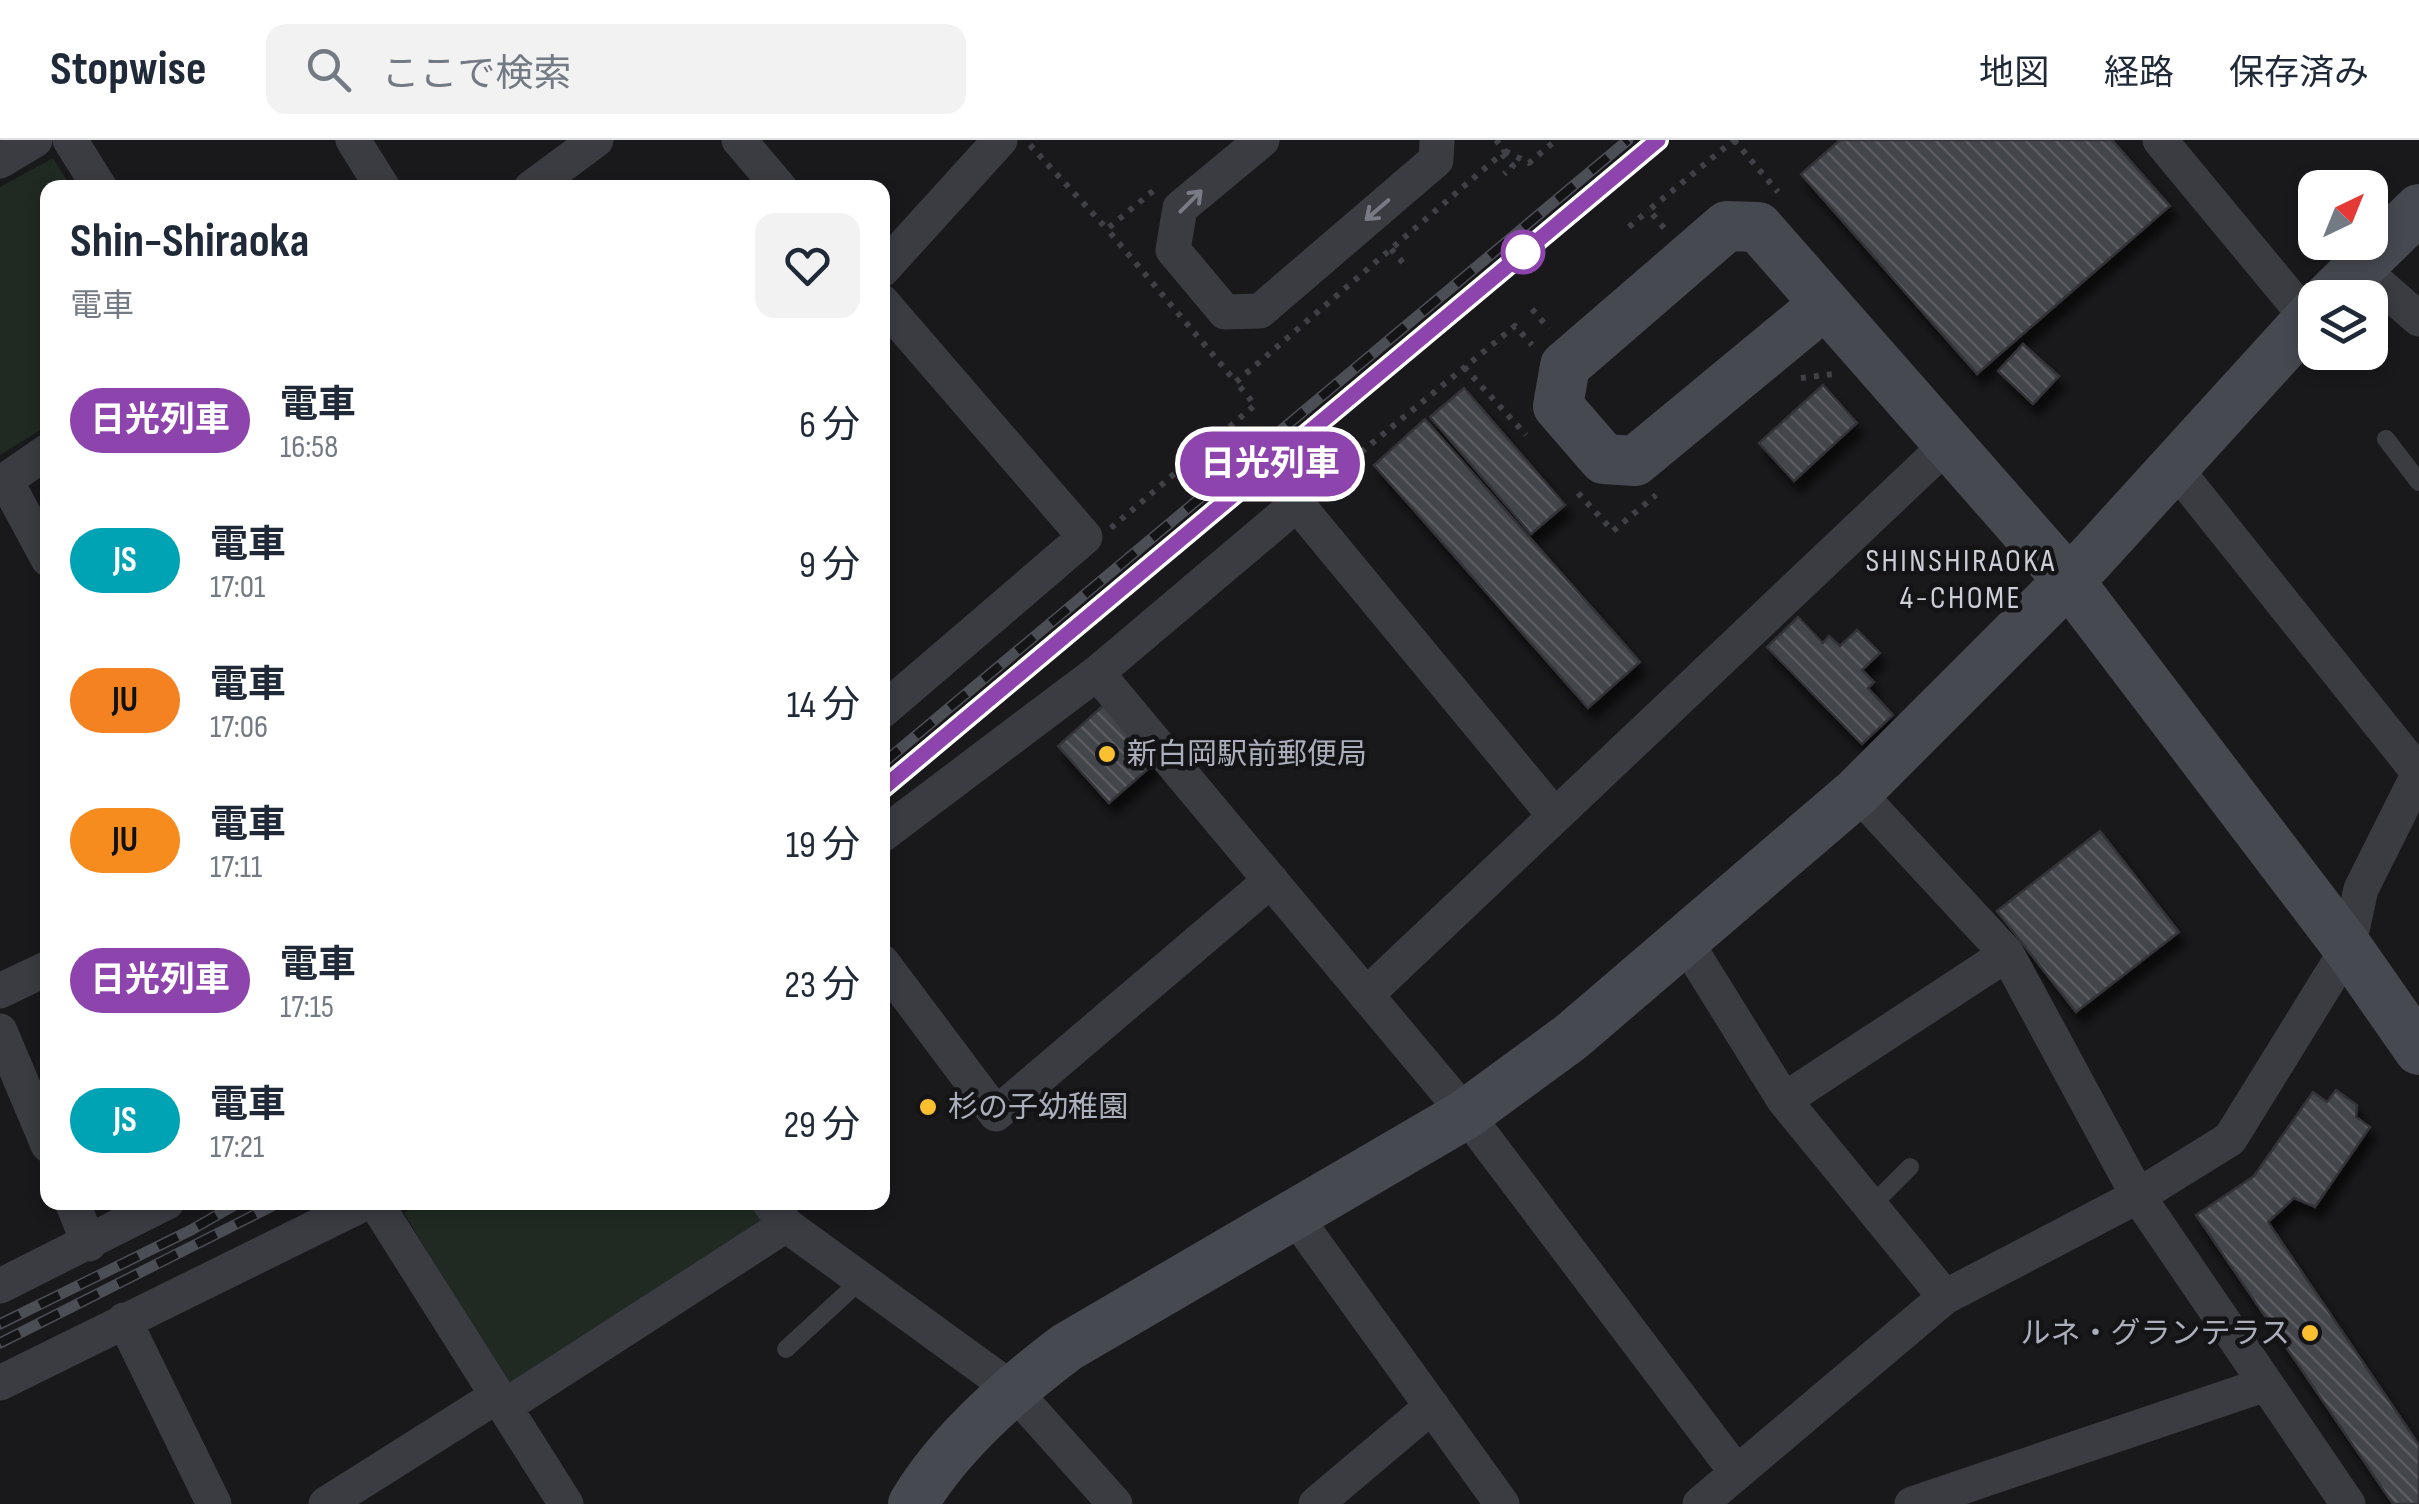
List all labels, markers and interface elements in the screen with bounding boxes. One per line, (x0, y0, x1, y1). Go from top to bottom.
search box (266, 24, 966, 114)
text: Stopwise (50, 41, 206, 98)
icon: search (301, 42, 356, 97)
text: ここで検索 (381, 52, 571, 97)
text: 地図 (1979, 52, 2049, 95)
text: 経路 (2104, 52, 2174, 95)
text: 保存済み (2229, 52, 2369, 95)
north arrow (2298, 170, 2388, 260)
map controls (2298, 170, 2388, 370)
one-way arrow (1178, 189, 1203, 214)
one-way arrow (1365, 199, 1390, 222)
text: Shin-Shiraoka (70, 213, 309, 270)
button: heart (755, 213, 860, 318)
unlabelled marker (1502, 231, 1544, 273)
button: layers (2298, 280, 2388, 370)
text: 電車 (70, 287, 134, 326)
text: 電車 (280, 383, 356, 428)
text: 日光列車 (90, 399, 230, 442)
text: 6 分 (799, 403, 860, 448)
text: 16:58 (280, 428, 338, 467)
line badge: 日光列車 (1200, 432, 1340, 496)
text: 日光列車 (1200, 443, 1340, 486)
text: 電車 (210, 523, 286, 568)
text: JS (113, 539, 137, 582)
district label: SHINSHIRAOKA 4-CHOME (1865, 542, 2057, 618)
text: 9 分 (799, 543, 860, 588)
text: 17:01 (210, 568, 265, 607)
text: 電車 (210, 663, 286, 708)
text: JU (112, 679, 138, 722)
text: 14 分 (787, 683, 860, 728)
text: 17:06 (210, 708, 268, 747)
place label: 新白岡駅前郵便局 (1127, 737, 1367, 773)
marker: 新白岡駅前郵便局 (1096, 743, 1118, 765)
text: 電車 (210, 803, 286, 848)
text: JU (112, 819, 138, 862)
text: 19 分 (786, 823, 860, 868)
text: 17:11 (210, 848, 262, 887)
text: 電車 (280, 943, 356, 988)
text: 日光列車 (90, 959, 230, 1002)
text: 23 分 (784, 963, 860, 1008)
text: 17:15 (280, 988, 334, 1027)
text: 電車 (210, 1083, 286, 1128)
place label: 杉の子幼稚園 (948, 1090, 1128, 1126)
marker: 杉の子幼稚園 (917, 1096, 939, 1118)
text: JS (113, 1099, 137, 1142)
text: 29 分 (783, 1103, 860, 1148)
text: 17:21 (210, 1128, 264, 1167)
place label: ルネ・グランテラス (2021, 1316, 2290, 1352)
marker: ルネ・グランテラス (2299, 1322, 2321, 1344)

